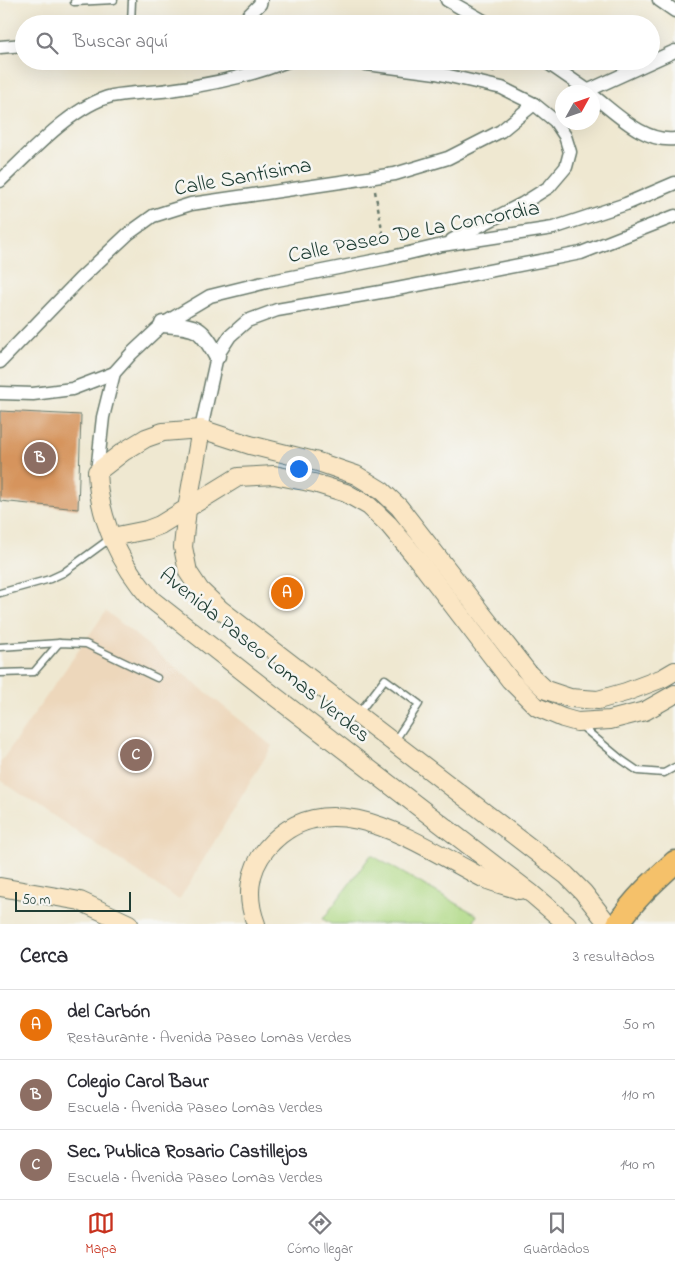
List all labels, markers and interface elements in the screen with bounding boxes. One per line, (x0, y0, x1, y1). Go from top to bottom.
search box (15, 15, 660, 70)
icon: search (33, 29, 61, 57)
text: Buscar aquí (73, 29, 168, 56)
north arrow (555, 85, 600, 130)
street label: Calle Santísima (172, 150, 314, 206)
street label: Calle Paseo De La Concordia (285, 193, 543, 273)
pin: B (24, 439, 56, 477)
your location (286, 456, 312, 482)
street label: Avenida Paseo Lomas Verdes (153, 563, 375, 749)
pin: A (271, 574, 303, 612)
pin: C (120, 736, 152, 774)
scale bar (15, 889, 131, 912)
text: 50 m (22, 890, 50, 911)
text: Cerca (20, 942, 68, 972)
text: 3 resultados (573, 945, 655, 969)
text: del Carbón (67, 999, 150, 1026)
text: A (31, 1013, 41, 1037)
text: 50 m (623, 1013, 655, 1037)
text: Restaurante · Avenida Paseo Lomas Verdes (67, 1026, 352, 1050)
text: Colegio Carol Baur (67, 1069, 209, 1096)
text: B (31, 1083, 41, 1107)
text: 110 m (621, 1083, 655, 1107)
text: Escuela · Avenida Paseo Lomas Verdes (67, 1096, 323, 1120)
text: Sec. Publica Rosario Castillejos (67, 1139, 308, 1166)
text: C (32, 1153, 40, 1177)
text: 140 m (620, 1153, 655, 1177)
text: Escuela · Avenida Paseo Lomas Verdes (67, 1166, 323, 1190)
tab: Mapa (85, 1209, 117, 1260)
tab: Cómo llegar (287, 1209, 353, 1260)
tab: Guardados (523, 1209, 590, 1260)

